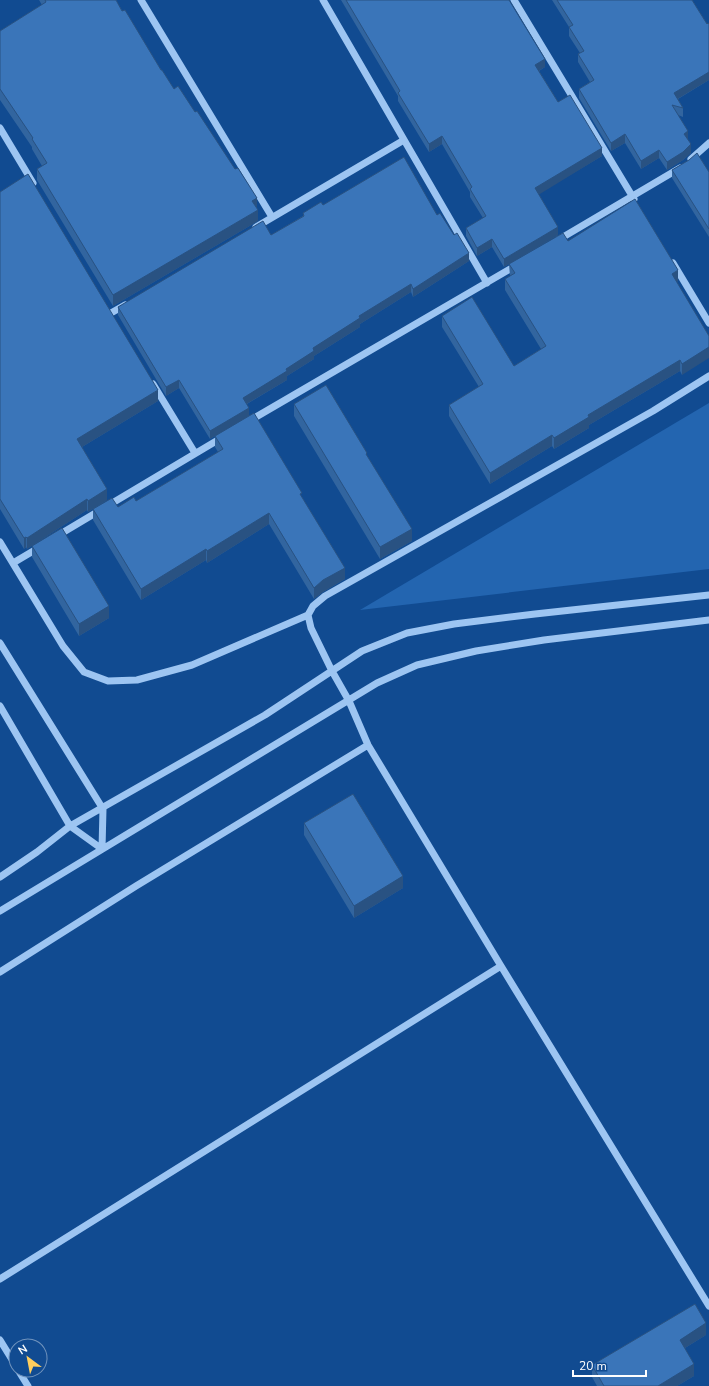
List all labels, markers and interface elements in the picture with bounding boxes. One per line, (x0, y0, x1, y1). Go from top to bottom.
north arrow (8, 1338, 48, 1378)
text: N (15, 1341, 30, 1358)
scale bar (573, 1352, 646, 1378)
text: 20 m (579, 1358, 607, 1374)

